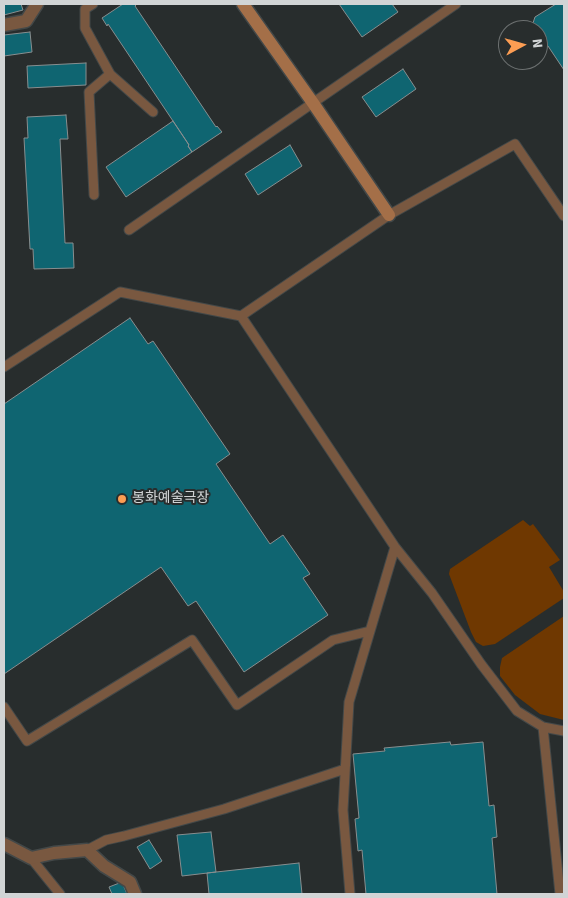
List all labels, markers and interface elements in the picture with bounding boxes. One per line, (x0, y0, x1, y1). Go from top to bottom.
north arrow (498, 20, 548, 70)
text: N (526, 38, 547, 49)
place label: 봉화예술극장 (132, 491, 209, 507)
marker: 봉화예술극장 (116, 493, 128, 505)

